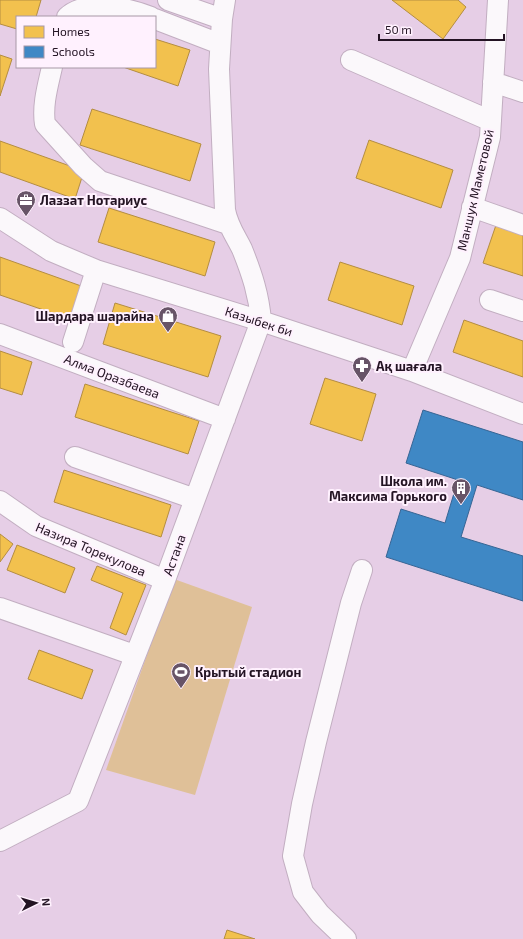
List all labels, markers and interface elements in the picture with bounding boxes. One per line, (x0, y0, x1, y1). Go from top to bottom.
legend (16, 16, 156, 68)
scale bar (379, 16, 504, 42)
text: 50 m (385, 22, 412, 36)
text: Homes (52, 24, 90, 38)
text: Schools (52, 44, 95, 58)
street label: Маншук Маметовой (453, 128, 497, 252)
office icon: Лаззат Нотариус (15, 189, 37, 217)
place label: Лаззат Нотариус (40, 192, 147, 208)
street label: Казыбек би (223, 303, 295, 339)
shop icon: Шардара шарайна (157, 305, 179, 333)
place label: Шардара шарайна (35, 308, 154, 324)
street label: Алма Оразбаева (62, 350, 162, 402)
pharmacy icon: Ақ шағала (351, 355, 373, 383)
place label: Ақ шағала (376, 358, 442, 374)
place label: Школа им. Максима Горького (329, 473, 447, 504)
building icon: Школа им. Максима Горького (450, 477, 472, 505)
street label: Назира Торекулова (33, 519, 149, 579)
street label: Астана (159, 532, 189, 578)
sports icon: Крытый стадион (170, 661, 192, 689)
place label: Крытый стадион (195, 664, 301, 680)
north arrow (16, 883, 56, 923)
text: N (40, 898, 53, 907)

